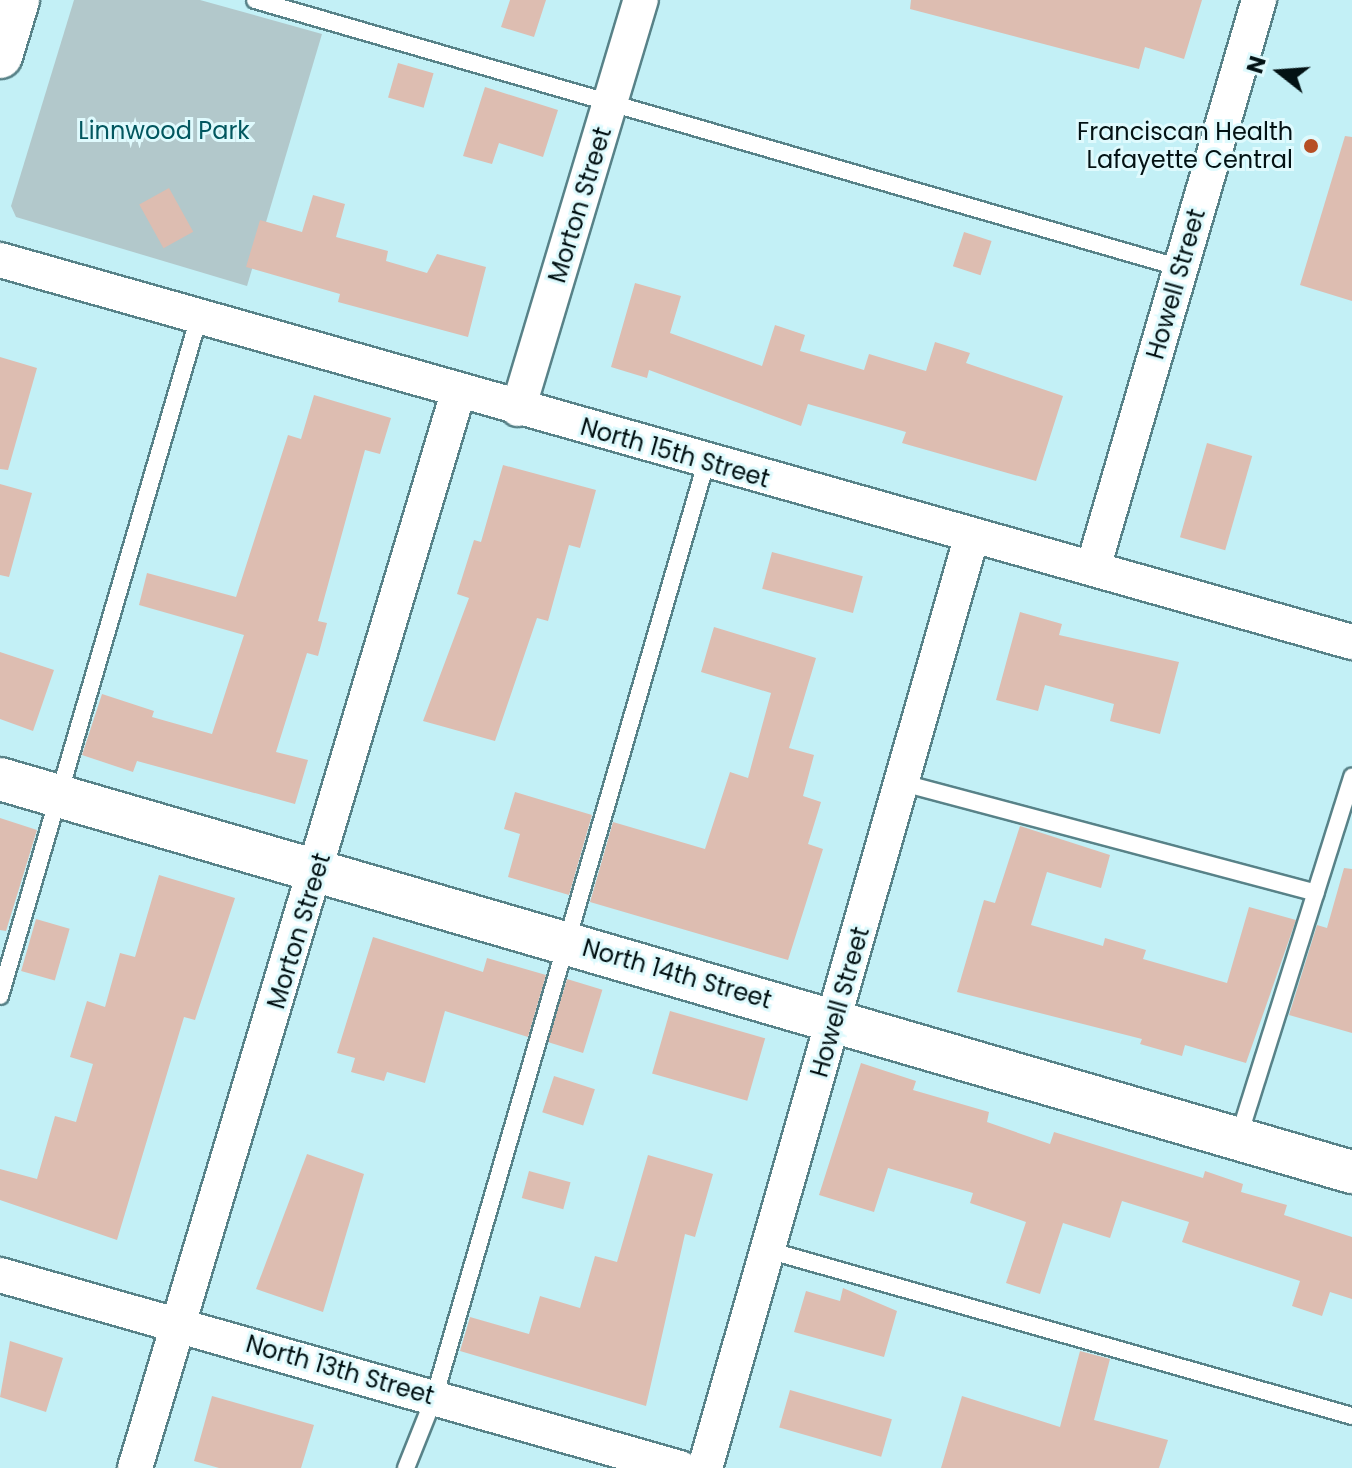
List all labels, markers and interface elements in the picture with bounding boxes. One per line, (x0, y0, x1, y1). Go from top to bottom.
north arrow (1240, 32, 1320, 112)
text: N (1239, 52, 1274, 77)
park label: Linnwood Park (78, 117, 250, 145)
place label: Franciscan Health Lafayette Central (1077, 118, 1293, 174)
street label: Morton Street (543, 124, 617, 286)
marker: Franciscan Health Lafayette Central (1300, 135, 1322, 157)
street label: Howell Street (1141, 206, 1211, 362)
street label: North 15th Street (577, 412, 773, 494)
street label: Morton Street (262, 850, 336, 1012)
street label: Howell Street (805, 924, 875, 1080)
street label: North 14th Street (579, 933, 775, 1015)
street label: North 13th Street (243, 1329, 437, 1411)

